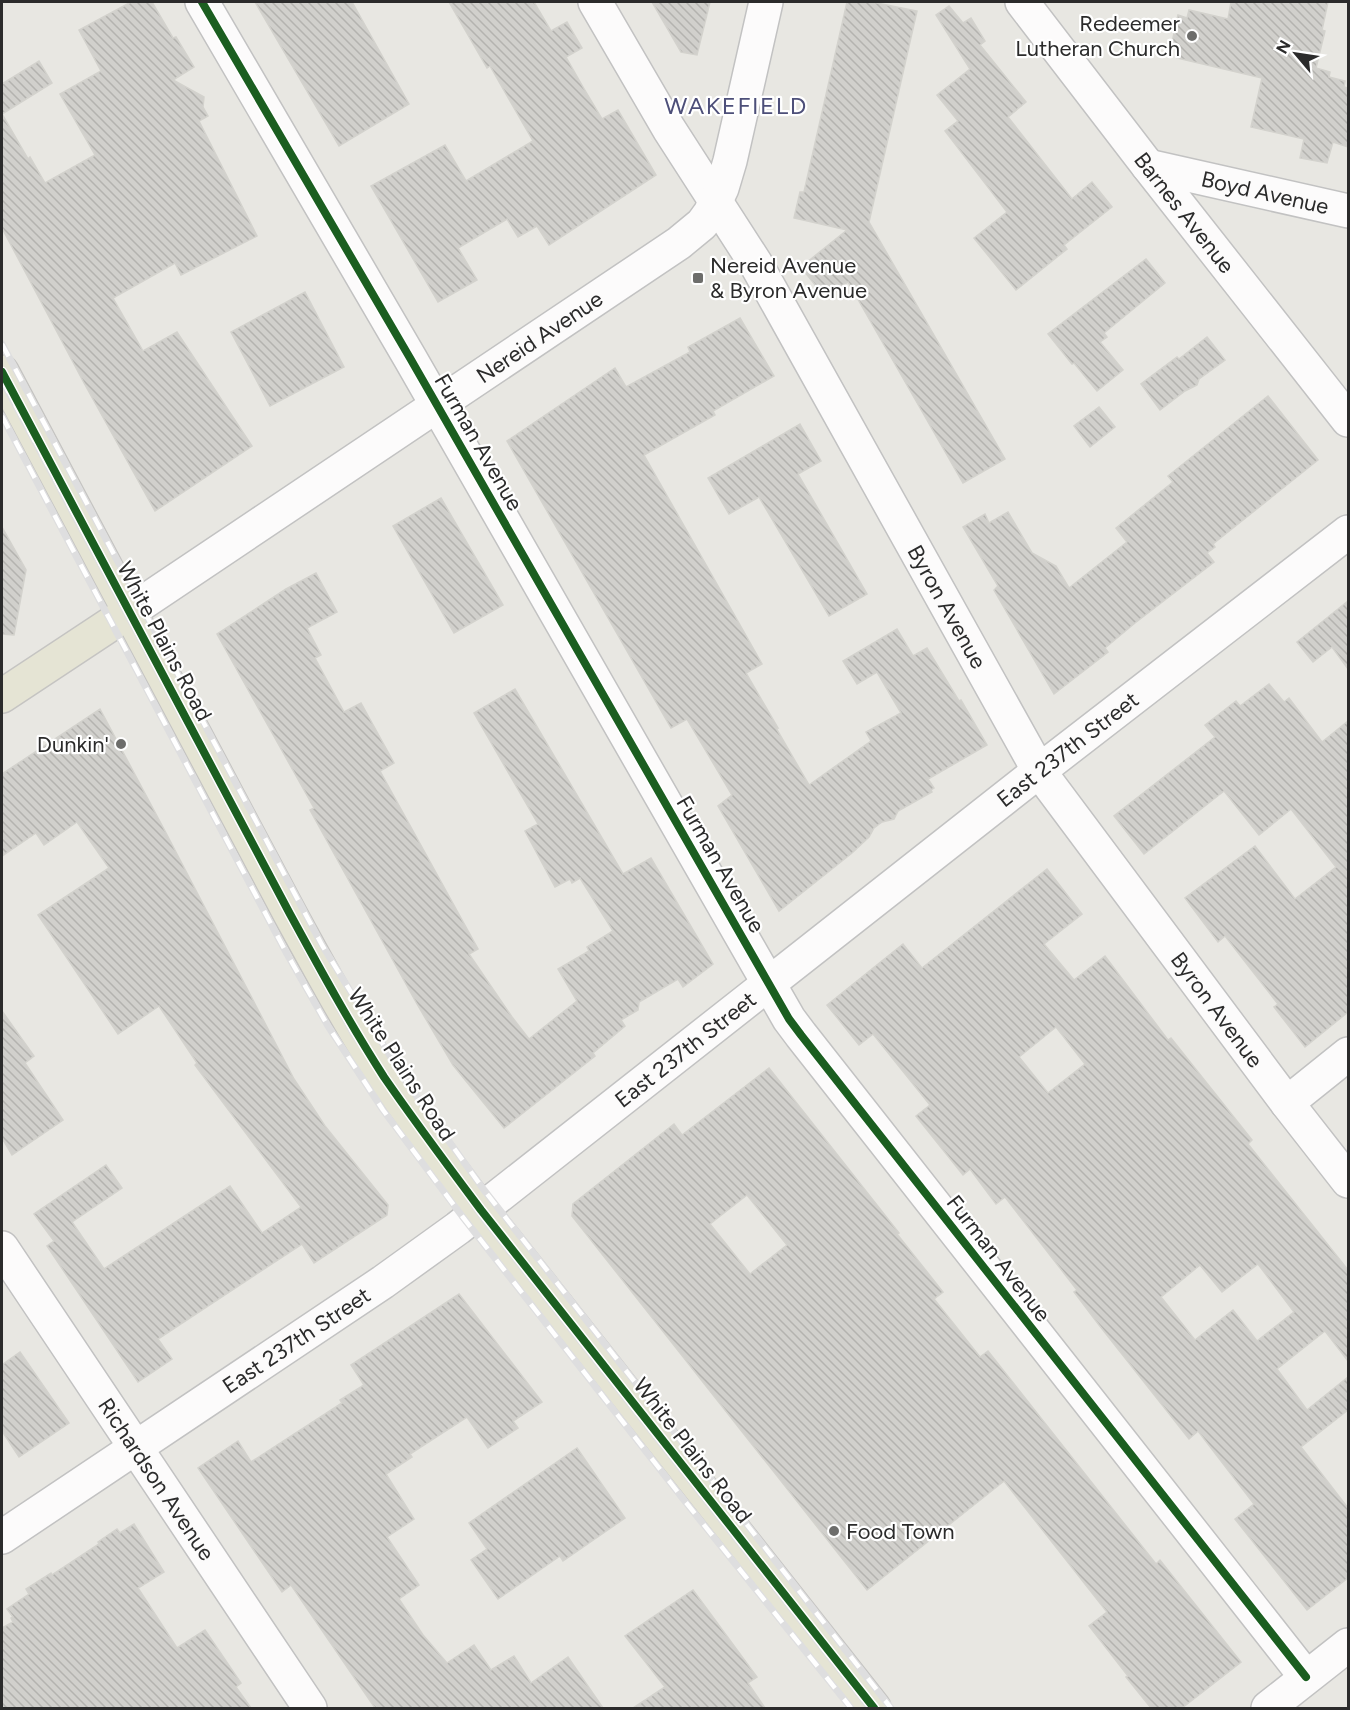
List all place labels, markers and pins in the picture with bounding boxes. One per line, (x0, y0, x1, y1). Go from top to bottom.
place label: Redeemer Lutheran Church (1015, 10, 1181, 62)
marker: Redeemer Lutheran Church (1185, 29, 1199, 43)
place label: Nereid Avenue & Byron Avenue (710, 252, 867, 304)
marker: Nereid Avenue & Byron Avenue (691, 271, 705, 285)
place label: Dunkin' (37, 731, 109, 758)
marker: Dunkin' (114, 737, 128, 751)
place label: Food Town (846, 1518, 954, 1545)
marker: Food Town (827, 1524, 841, 1538)

